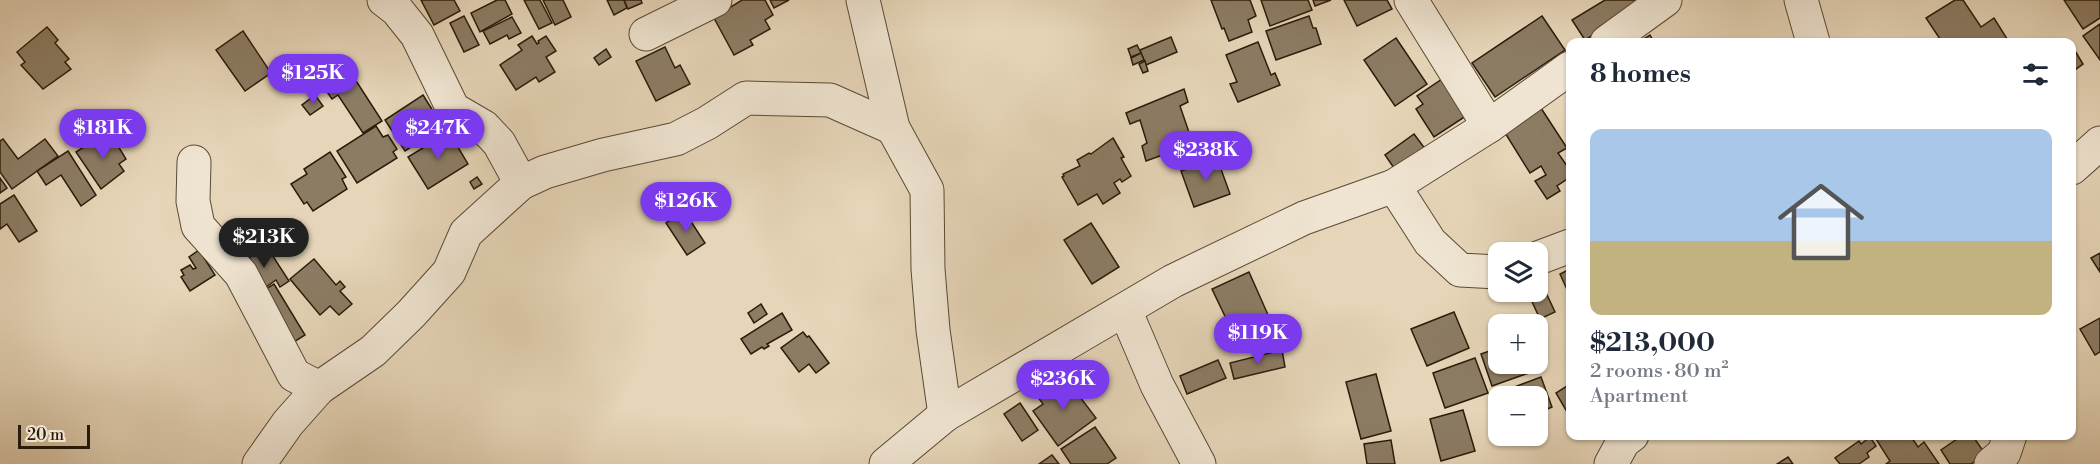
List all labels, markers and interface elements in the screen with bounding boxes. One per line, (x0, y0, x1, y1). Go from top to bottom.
pin: $125K (271, 54, 355, 105)
text: 8 homes (1590, 58, 1691, 90)
icon: filters (2019, 58, 2052, 91)
text: $125K (282, 61, 345, 86)
pin: $181K (61, 109, 145, 160)
pin: $247K (396, 109, 480, 160)
text: $181K (73, 116, 133, 141)
text: $247K (405, 116, 471, 141)
pin: $238K (1164, 131, 1248, 182)
text: $238K (1173, 138, 1239, 163)
icon: home (1767, 168, 1875, 276)
pin: $126K (644, 182, 728, 233)
text: $126K (654, 189, 718, 214)
pin: $213K (222, 218, 306, 269)
text: $213K (233, 225, 295, 250)
map controls (1488, 242, 1548, 446)
button: layers (1488, 242, 1548, 302)
pin: $119K (1216, 314, 1300, 365)
button: + (1488, 314, 1548, 374)
text: $119K (1228, 321, 1288, 346)
text: $213,000 (1590, 327, 1715, 359)
text: 2 rooms · 80 m² (1590, 359, 1728, 384)
pin: $236K (1021, 360, 1105, 411)
text: $236K (1030, 367, 1096, 392)
text: Apartment (1590, 384, 1688, 409)
button: − (1488, 386, 1548, 446)
scale bar (18, 422, 90, 450)
text: 20 m (27, 425, 64, 445)

